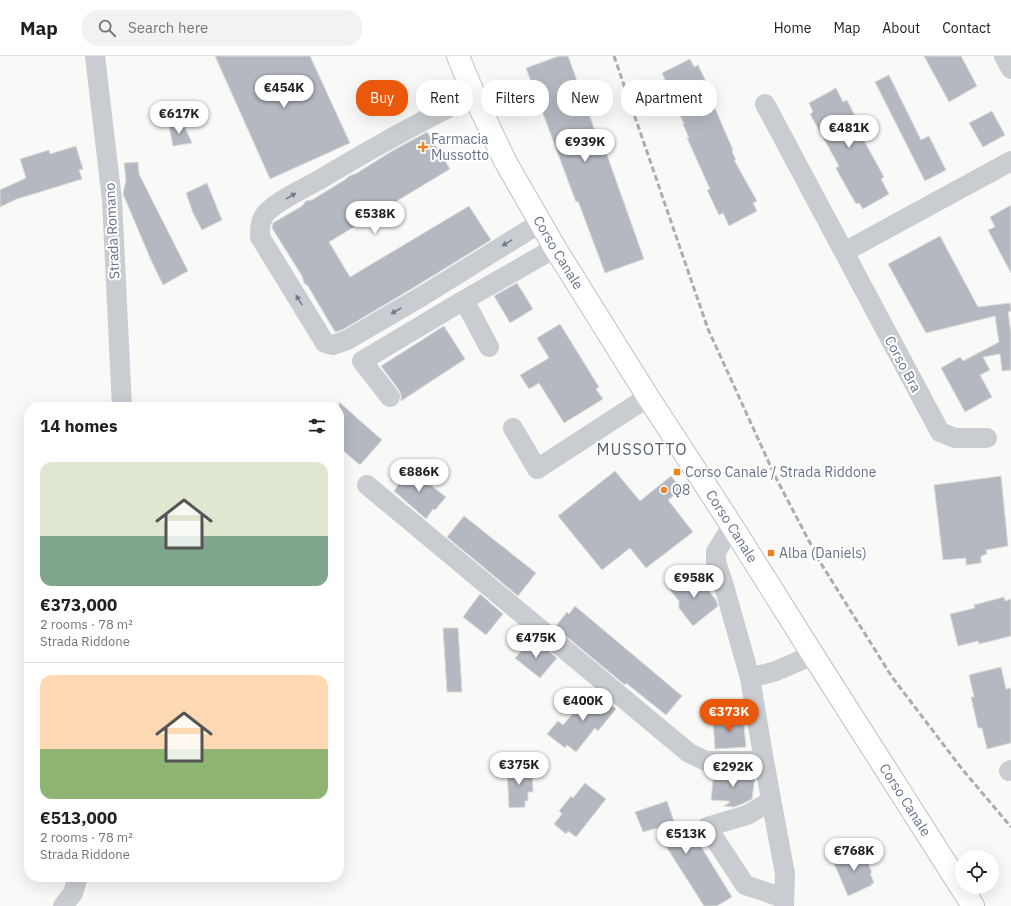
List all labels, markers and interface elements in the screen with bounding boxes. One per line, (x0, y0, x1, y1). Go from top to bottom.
search box (82, 10, 362, 46)
text: Map (20, 16, 58, 40)
icon: search (96, 17, 118, 39)
text: Search here (128, 18, 208, 37)
text: Home (774, 19, 811, 37)
text: Map (833, 19, 860, 37)
text: About (882, 19, 920, 37)
text: Contact (942, 19, 991, 37)
pin: €454K (256, 75, 312, 109)
text: €454K (264, 79, 304, 96)
chip: Buy (356, 80, 408, 116)
chip: Rent (416, 80, 473, 116)
chip: Filters (481, 80, 549, 116)
chip: New (557, 80, 613, 116)
chip: Apartment (621, 80, 717, 116)
pin: €617K (151, 101, 207, 135)
text: €617K (159, 105, 199, 122)
pin: €481K (821, 115, 877, 149)
text: €481K (829, 119, 869, 136)
pin: €939K (557, 129, 613, 163)
place label: Farmacia Mussotto (431, 130, 489, 164)
text: €939K (565, 133, 605, 150)
marker: Farmacia Mussotto (418, 142, 428, 152)
street label: Strada Romano (100, 182, 124, 280)
one-way arrow (286, 192, 296, 200)
pin: €538K (347, 201, 403, 235)
text: €538K (355, 205, 395, 222)
street label: Corso Canale (529, 212, 588, 293)
one-way arrow (501, 240, 513, 247)
one-way arrow (295, 295, 303, 305)
one-way arrow (390, 308, 402, 315)
street label: Corso Bra (881, 333, 926, 396)
text: 14 homes (40, 415, 117, 437)
icon: filters (306, 415, 328, 437)
district label: MUSSOTTO (597, 439, 687, 459)
pin: €886K (391, 459, 447, 493)
text: €886K (399, 463, 439, 480)
place label: Corso Canale / Strada Riddone (685, 463, 877, 481)
marker: Corso Canale / Strada Riddone (672, 467, 682, 477)
place label: Q8 (672, 481, 690, 499)
marker: Q8 (659, 485, 669, 495)
street label: Corso Canale (702, 486, 762, 566)
icon: home (148, 488, 220, 560)
place label: Alba (Daniels) (779, 544, 867, 562)
marker: Alba (Daniels) (766, 548, 776, 558)
pin: €958K (666, 565, 722, 599)
text: €958K (674, 569, 714, 586)
text: €373,000 (40, 594, 117, 616)
text: 2 rooms · 78 m² (40, 616, 133, 633)
pin: €475K (508, 625, 564, 659)
text: €475K (516, 629, 556, 646)
text: Strada Riddone (40, 633, 130, 650)
pin: €400K (555, 688, 611, 722)
text: €400K (563, 692, 603, 709)
pin: €373K (701, 699, 757, 733)
icon: home (148, 701, 220, 773)
text: €373K (709, 703, 749, 720)
pin: €375K (491, 752, 547, 786)
pin: €292K (705, 754, 761, 788)
text: €375K (499, 756, 539, 773)
text: €292K (713, 758, 753, 775)
street label: Corso Canale (875, 760, 935, 840)
text: €513,000 (40, 807, 117, 829)
pin: €513K (658, 821, 714, 855)
text: €513K (666, 825, 706, 842)
text: 2 rooms · 78 m² (40, 829, 133, 846)
pin: €768K (826, 838, 882, 872)
text: €768K (834, 842, 874, 859)
text: Strada Riddone (40, 846, 130, 863)
map controls (955, 850, 999, 894)
button: locate (955, 850, 999, 894)

